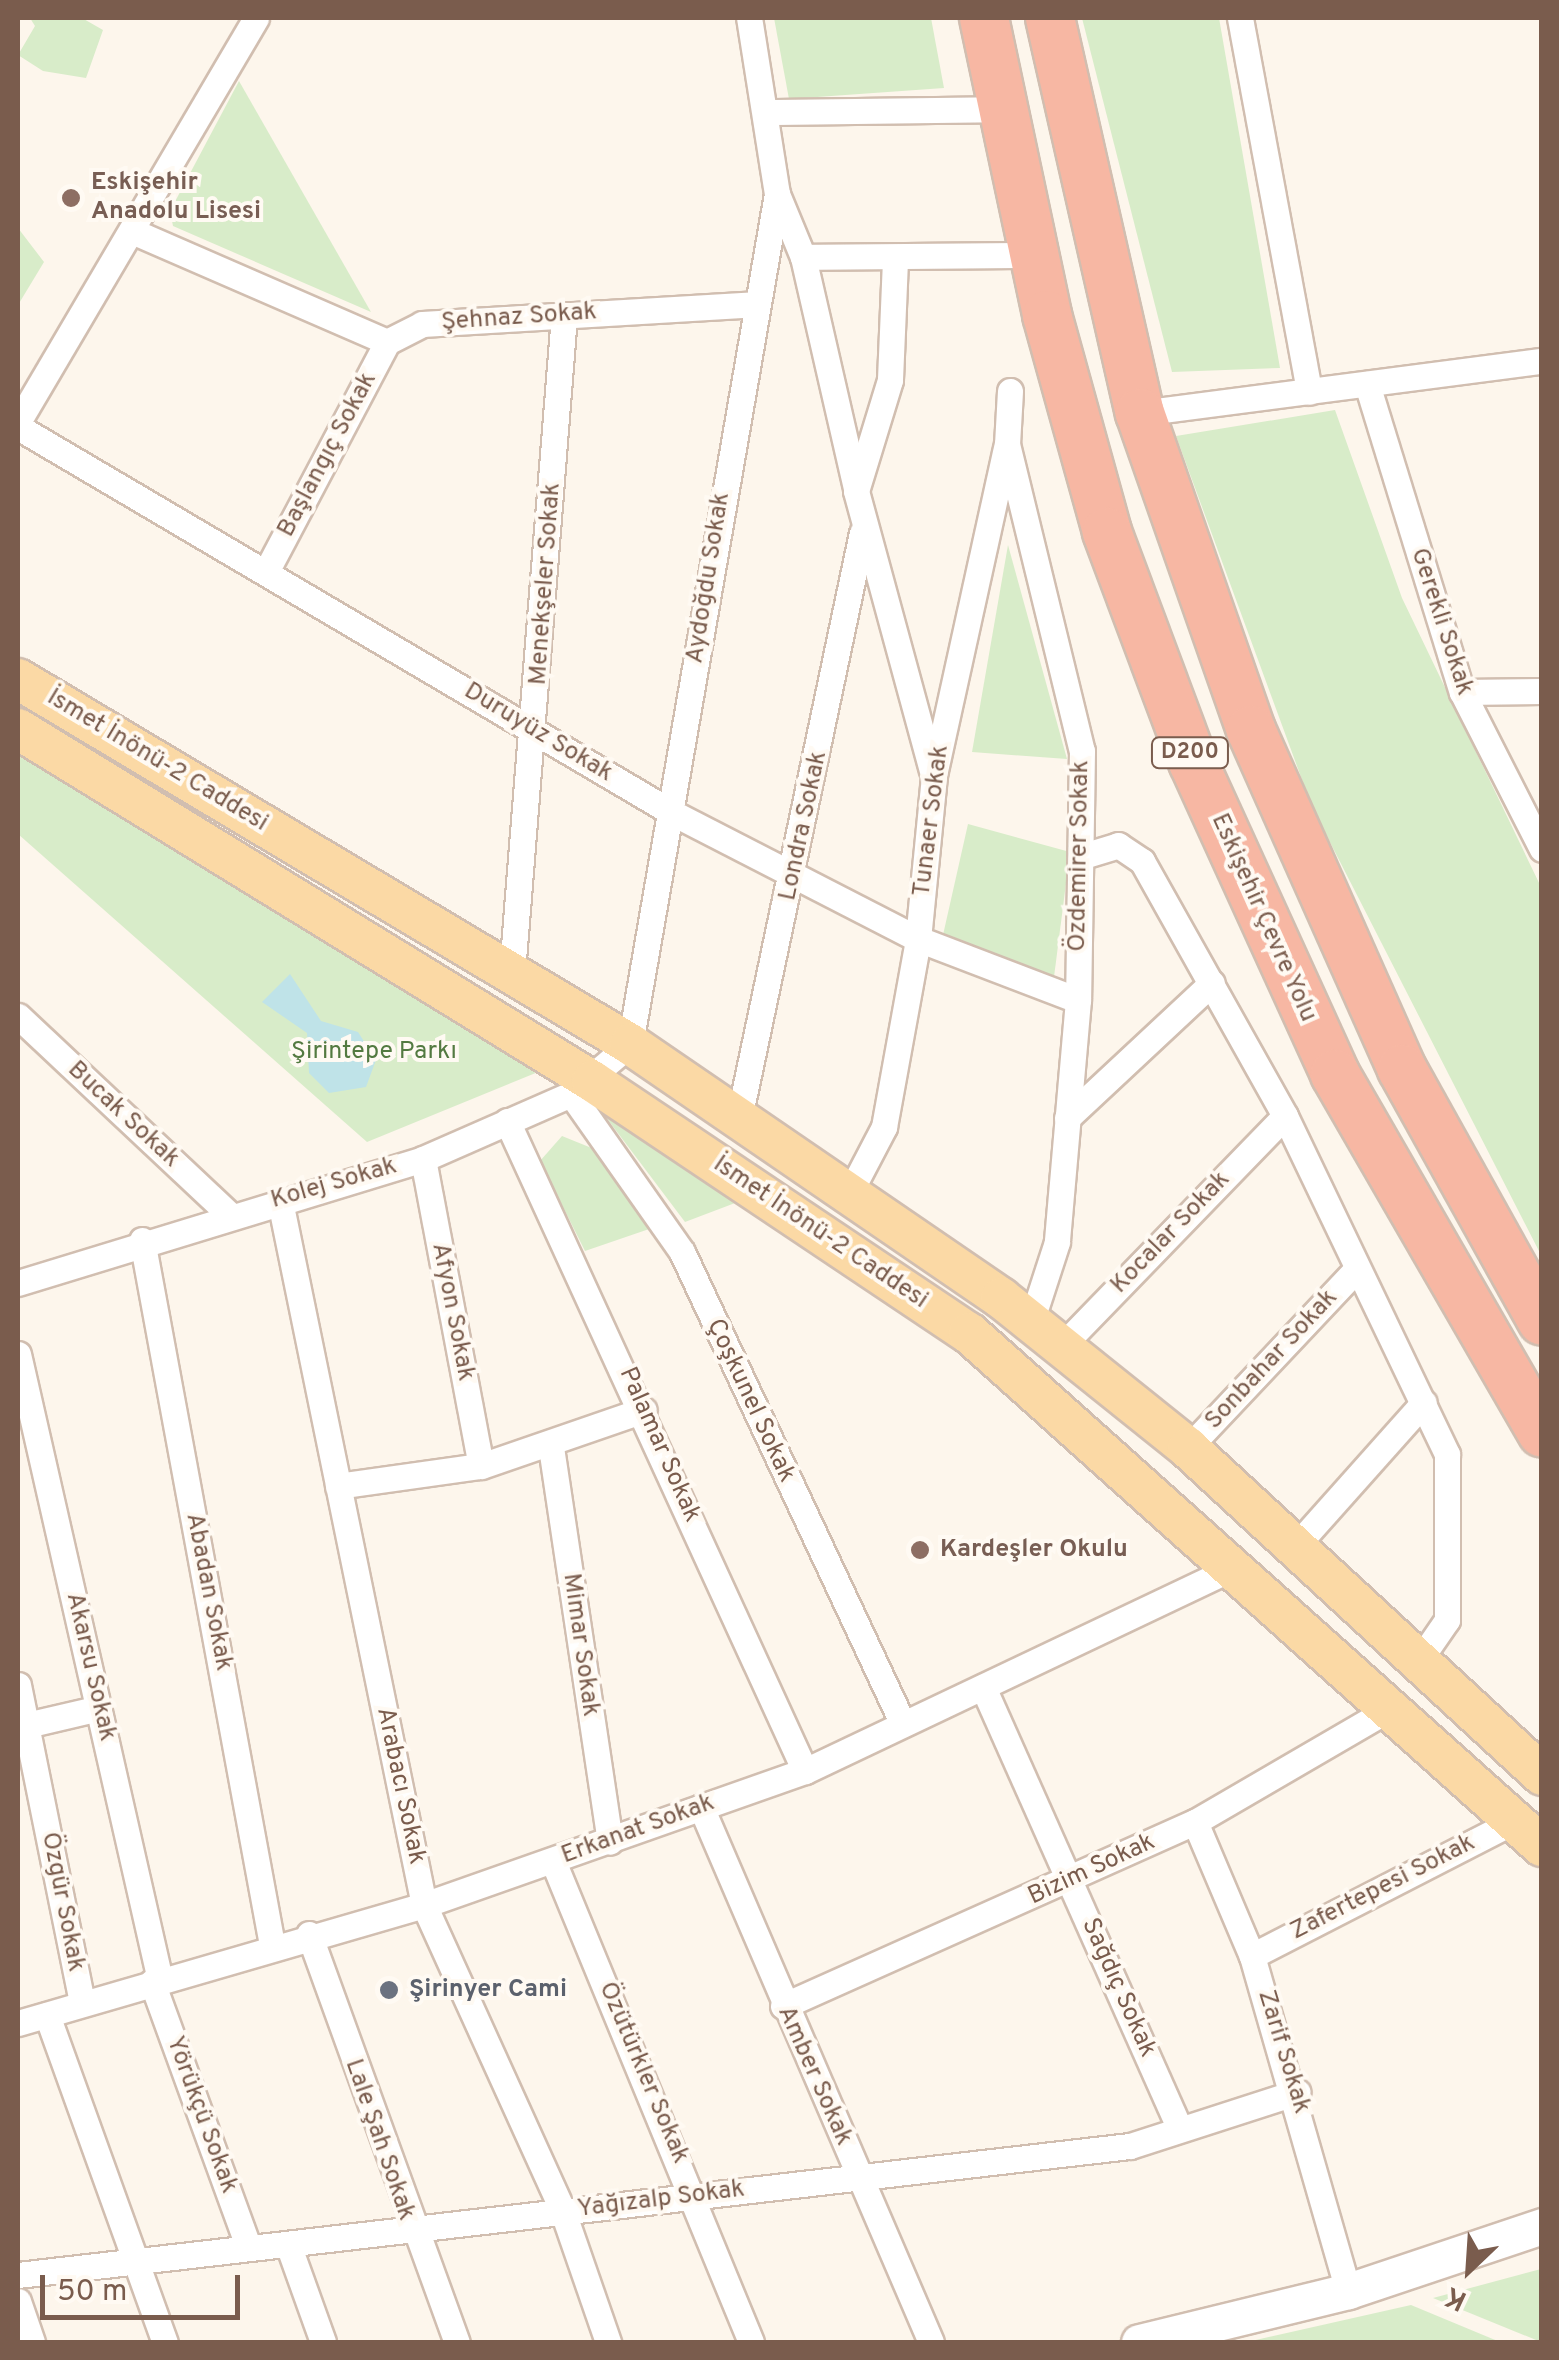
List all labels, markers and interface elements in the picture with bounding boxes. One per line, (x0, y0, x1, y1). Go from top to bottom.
place label: Eskişehir Anadolu Lisesi (91, 169, 261, 228)
marker: Eskişehir Anadolu Lisesi (60, 187, 82, 209)
street label: Şehnaz Sokak (440, 298, 598, 338)
street label: Başlangıç Sokak (272, 367, 384, 543)
street label: Menekşeler Sokak (524, 482, 568, 686)
street label: Aydoğdu Sokak (681, 490, 737, 666)
street label: Gerekli Sokak (1403, 545, 1479, 699)
street label: Duruyüz Sokak (458, 677, 618, 789)
street label: İsmet İnönü-2 Caddesi (41, 683, 273, 839)
road number: D200 (1150, 736, 1230, 770)
street label: Tunaer Sokak (908, 744, 956, 898)
street label: Londra Sokak (774, 748, 834, 904)
street label: Özdemirer Sokak (1063, 760, 1097, 952)
street label: Eskişehir Çevre Yolu (1203, 809, 1323, 1027)
park label: Şirintepe Parkı (291, 1037, 457, 1067)
street label: Bucak Sokak (61, 1055, 185, 1175)
street label: İsmet İnönü-2 Caddesi (707, 1150, 933, 1316)
street label: Kolej Sokak (268, 1152, 400, 1216)
street label: Kocalar Sokak (1105, 1165, 1237, 1301)
street label: Afyon Sokak (424, 1240, 480, 1384)
street label: Sonbahar Sokak (1199, 1284, 1345, 1436)
street label: Çoşkunel Sokak (699, 1315, 801, 1487)
street label: Palamar Sokak (611, 1363, 707, 1527)
street label: Abadan Sokak (178, 1511, 238, 1673)
place label: Kardeşler Okulu (940, 1535, 1128, 1565)
marker: Kardeşler Okulu (909, 1539, 931, 1561)
street label: Mimar Sokak (555, 1571, 605, 1719)
street label: Akarsu Sokak (58, 1590, 122, 1744)
street label: Arabacı Sokak (369, 1705, 431, 1867)
street label: Erkanat Sokak (557, 1788, 719, 1872)
street label: Bizim Sokak (1024, 1828, 1160, 1912)
street label: Zafertepesi Sokak (1286, 1829, 1480, 1947)
street label: Özgür Sokak (34, 1830, 90, 1974)
street label: Sağdıç Sokak (1074, 1914, 1162, 2062)
place label: Şirinyer Cami (409, 1975, 567, 2005)
street label: Özütürkler Sokak (591, 1978, 695, 2168)
marker: Şirinyer Cami (378, 1979, 400, 2001)
street label: Zarif Sokak (1250, 1987, 1316, 2117)
street label: Amber Sokak (770, 2002, 858, 2150)
street label: Yörükçü Sokak (159, 2032, 243, 2198)
street label: Lale Şah Sokak (337, 2055, 421, 2225)
street label: Yağızalp Sokak (576, 2175, 746, 2225)
north arrow (1419, 2220, 1519, 2320)
scale bar (45, 2255, 245, 2317)
text: 50 m (57, 2274, 127, 2311)
text: K (1440, 2277, 1473, 2318)

